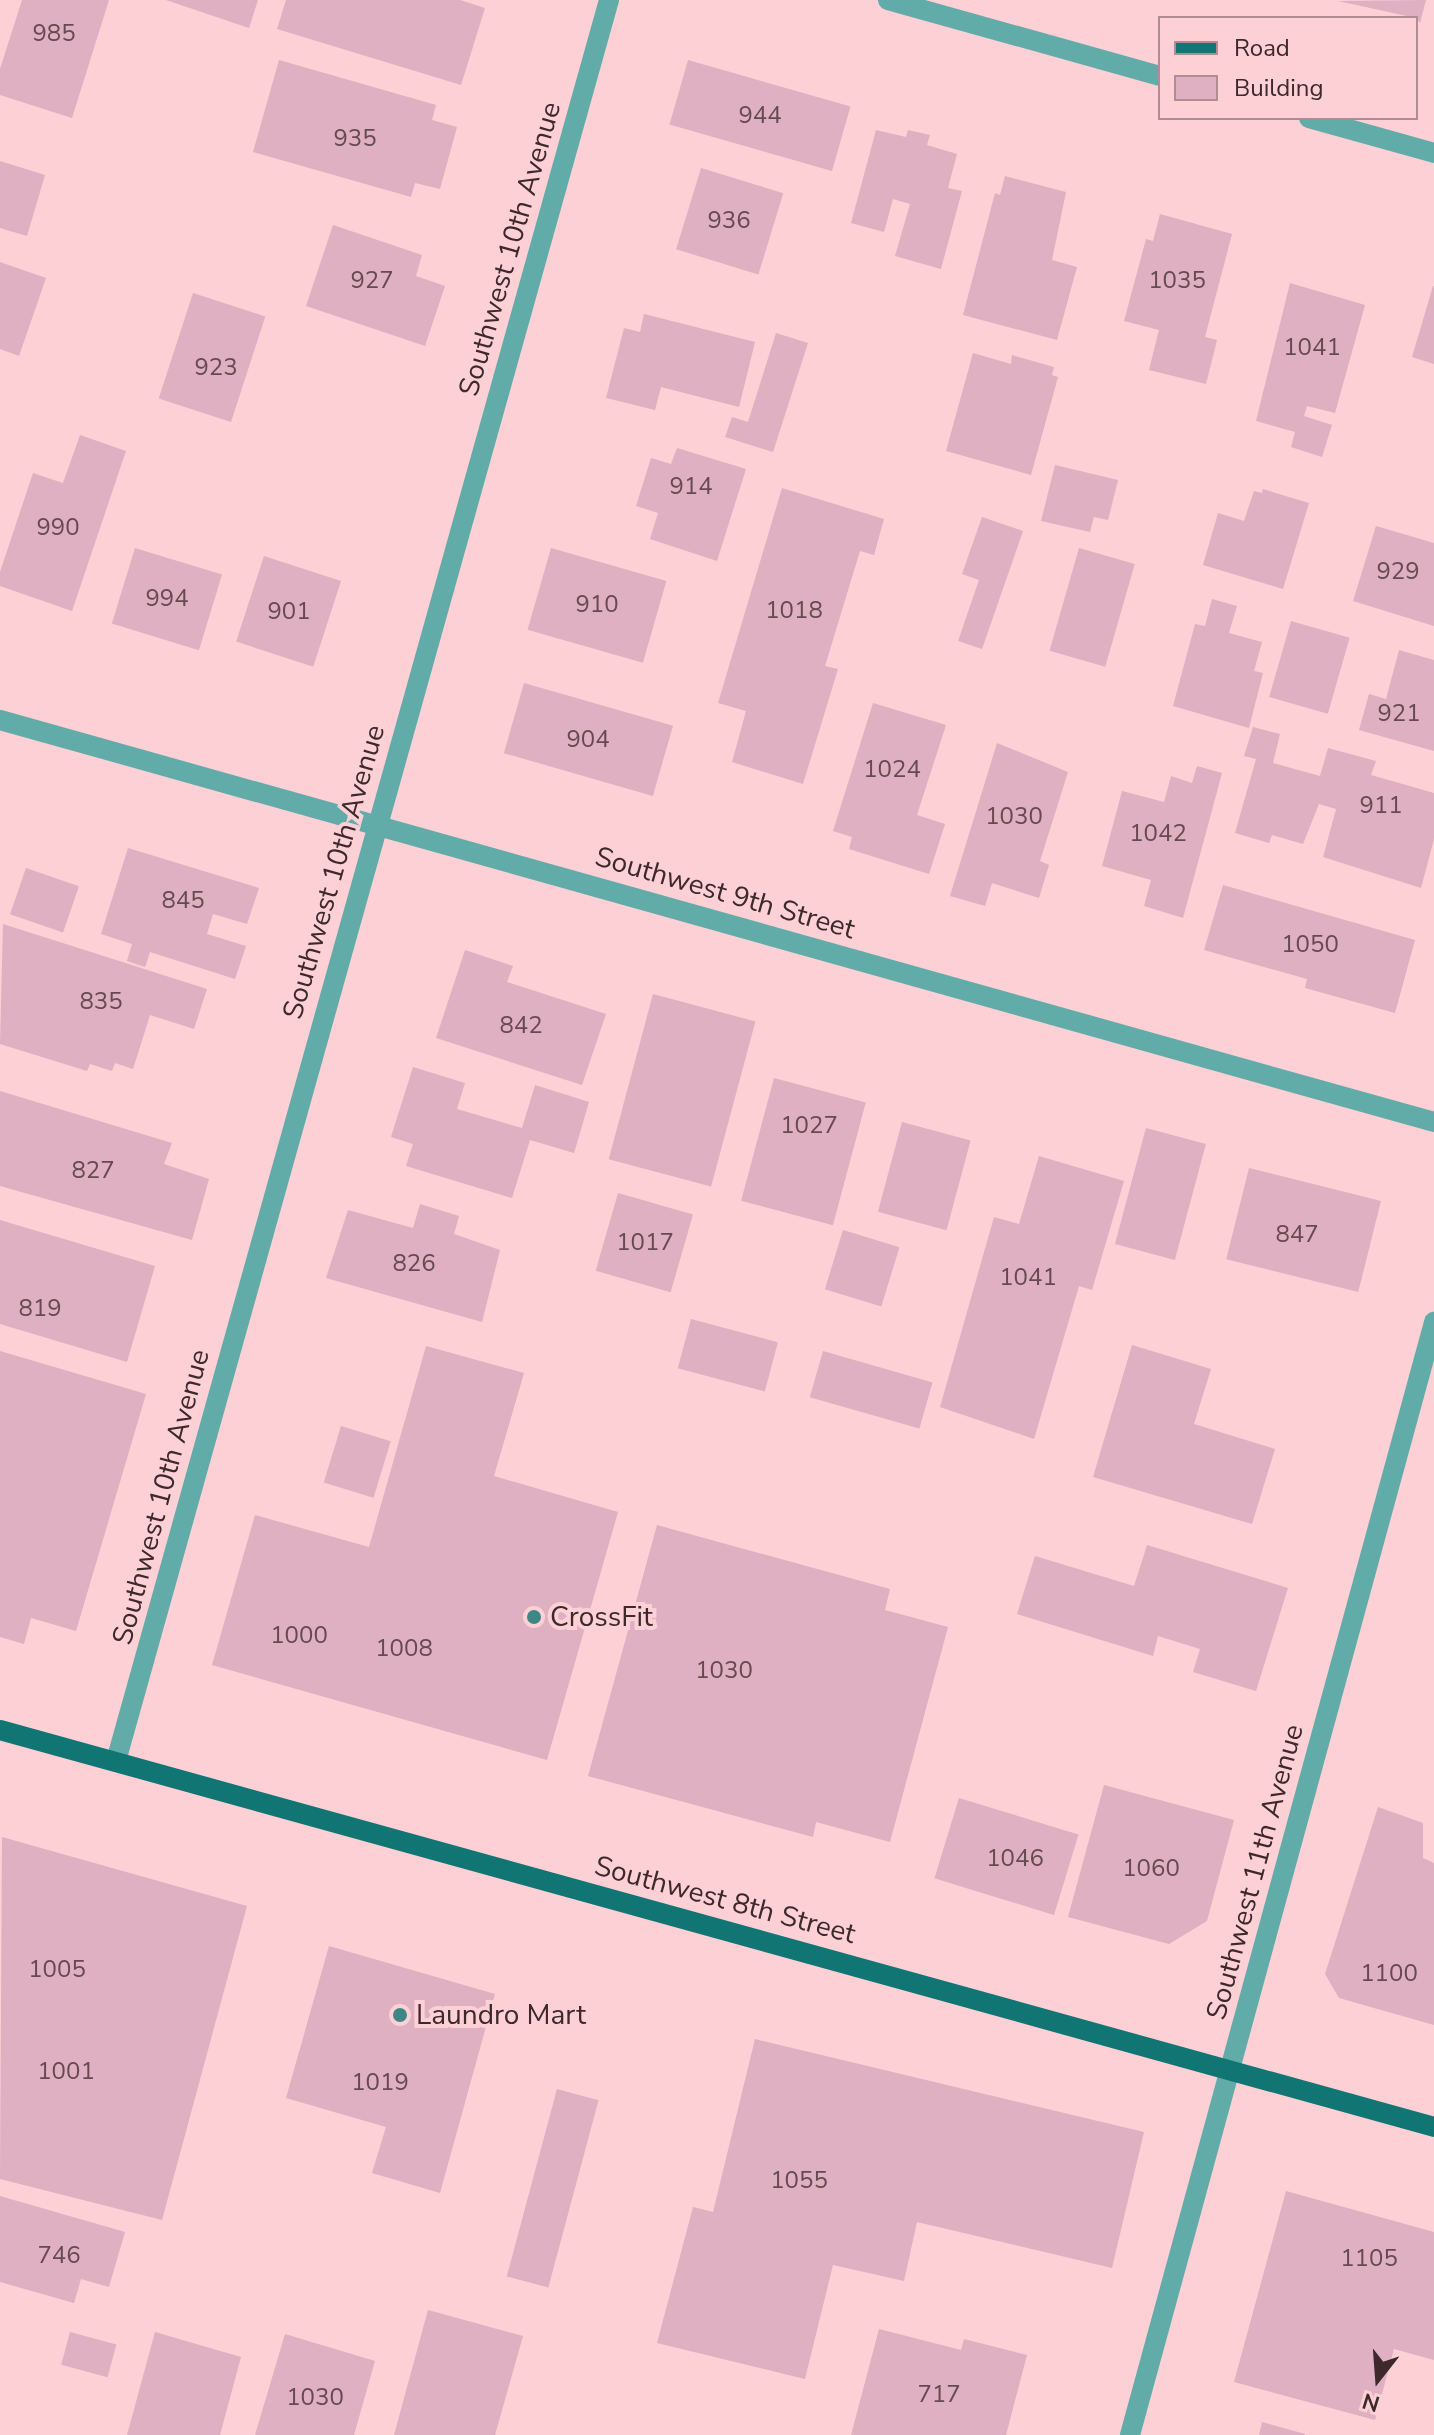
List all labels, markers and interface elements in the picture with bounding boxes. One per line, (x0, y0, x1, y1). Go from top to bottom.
legend (1158, 16, 1418, 120)
house number: 985 (32, 20, 76, 48)
text: Road (1234, 32, 1290, 64)
text: Building (1234, 72, 1324, 104)
street label: Southwest 10th Avenue (452, 98, 568, 400)
house number: 944 (738, 102, 782, 130)
house number: 935 (333, 125, 377, 153)
house number: 936 (707, 207, 751, 235)
house number: 927 (350, 267, 394, 295)
house number: 1035 (1148, 267, 1206, 295)
house number: 1041 (1283, 334, 1341, 362)
house number: 923 (194, 354, 238, 382)
house number: 914 (669, 473, 713, 501)
house number: 990 (36, 514, 80, 542)
house number: 929 (1376, 558, 1420, 586)
house number: 994 (145, 585, 189, 613)
house number: 910 (575, 591, 619, 619)
house number: 1018 (765, 597, 823, 625)
house number: 901 (267, 598, 311, 626)
house number: 921 (1377, 700, 1421, 728)
street label: Southwest 10th Avenue (276, 721, 392, 1023)
house number: 904 (566, 726, 610, 754)
house number: 1024 (863, 756, 921, 784)
house number: 911 (1359, 792, 1403, 820)
house number: 1030 (985, 803, 1043, 831)
house number: 1042 (1129, 820, 1187, 848)
street label: Southwest 9th Street (591, 840, 859, 946)
house number: 845 (161, 887, 205, 915)
house number: 1050 (1281, 931, 1339, 959)
house number: 835 (79, 988, 123, 1016)
house number: 842 (499, 1012, 543, 1040)
house number: 1027 (780, 1112, 838, 1140)
house number: 827 (71, 1157, 115, 1185)
house number: 847 (1275, 1221, 1319, 1249)
house number: 1017 (616, 1229, 674, 1257)
house number: 826 (392, 1250, 436, 1278)
house number: 1041 (999, 1264, 1057, 1292)
house number: 819 (18, 1295, 62, 1323)
street label: Southwest 10th Avenue (105, 1346, 217, 1648)
place label: CrossFit (550, 1600, 653, 1634)
marker: CrossFit (525, 1608, 543, 1626)
house number: 1000 (270, 1622, 328, 1650)
house number: 1008 (375, 1635, 433, 1663)
house number: 1030 (695, 1657, 753, 1685)
street label: Southwest 11th Avenue (1199, 1721, 1311, 2023)
house number: 1046 (986, 1845, 1044, 1873)
street label: Southwest 8th Street (591, 1849, 859, 1951)
house number: 1060 (1122, 1855, 1180, 1883)
house number: 1005 (28, 1956, 86, 1984)
house number: 1100 (1360, 1960, 1418, 1988)
place label: Laundro Mart (416, 1998, 586, 2032)
marker: Laundro Mart (391, 2006, 409, 2024)
house number: 1001 (37, 2058, 95, 2086)
house number: 1019 (351, 2069, 409, 2097)
house number: 1055 (770, 2167, 828, 2195)
house number: 746 (37, 2242, 81, 2270)
house number: 1105 (1340, 2245, 1398, 2273)
north arrow (1338, 2339, 1418, 2419)
house number: 717 (917, 2381, 961, 2409)
house number: 1030 (286, 2384, 344, 2412)
text: N (1359, 2385, 1383, 2419)

